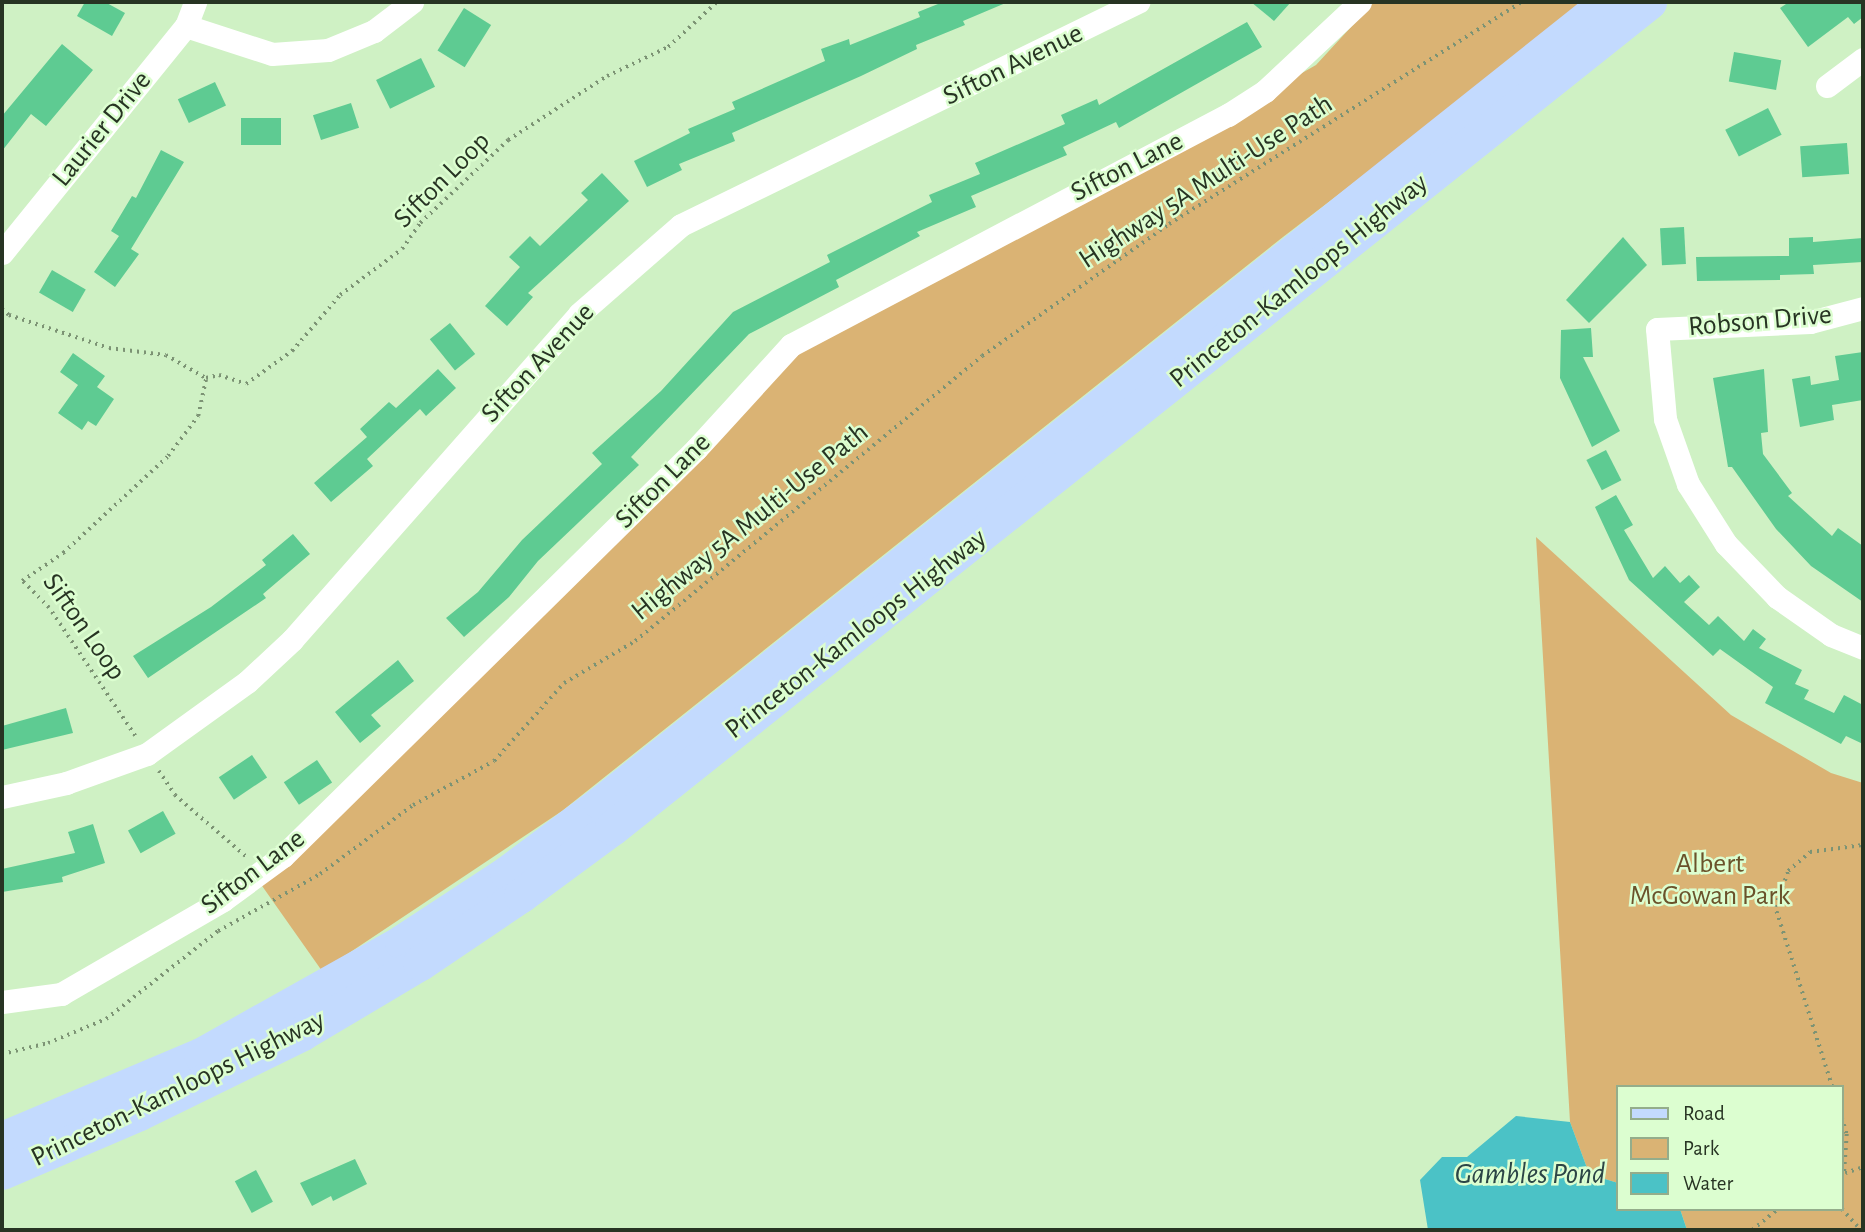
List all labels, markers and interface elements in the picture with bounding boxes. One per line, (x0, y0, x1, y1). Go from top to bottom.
street label: Sifton Avenue (938, 17, 1088, 113)
street label: Laurier Drive (45, 64, 159, 194)
street label: Highway 5A Multi-Use Path (1073, 87, 1339, 277)
street label: Sifton Lane (1065, 124, 1189, 210)
street label: Sifton Loop (387, 125, 497, 235)
street label: Princeton-Kamloops Highway (1163, 166, 1435, 396)
street label: Sifton Avenue (474, 296, 602, 430)
street label: Robson Drive (1687, 298, 1833, 344)
street label: Highway 5A Multi-Use Path (625, 416, 875, 628)
street label: Sifton Lane (608, 426, 718, 536)
street label: Princeton-Kamloops Highway (719, 521, 993, 747)
street label: Sifton Loop (35, 567, 133, 687)
street label: Sifton Lane (194, 822, 312, 922)
park label: Albert McGowan Park (1630, 847, 1790, 913)
street label: Princeton-Kamloops Highway (26, 1003, 330, 1175)
legend (1616, 1085, 1844, 1211)
text: Road (1683, 1103, 1725, 1124)
text: Park (1683, 1138, 1719, 1159)
water label: Gambles Pond (1455, 1156, 1605, 1192)
text: Water (1683, 1173, 1733, 1194)

